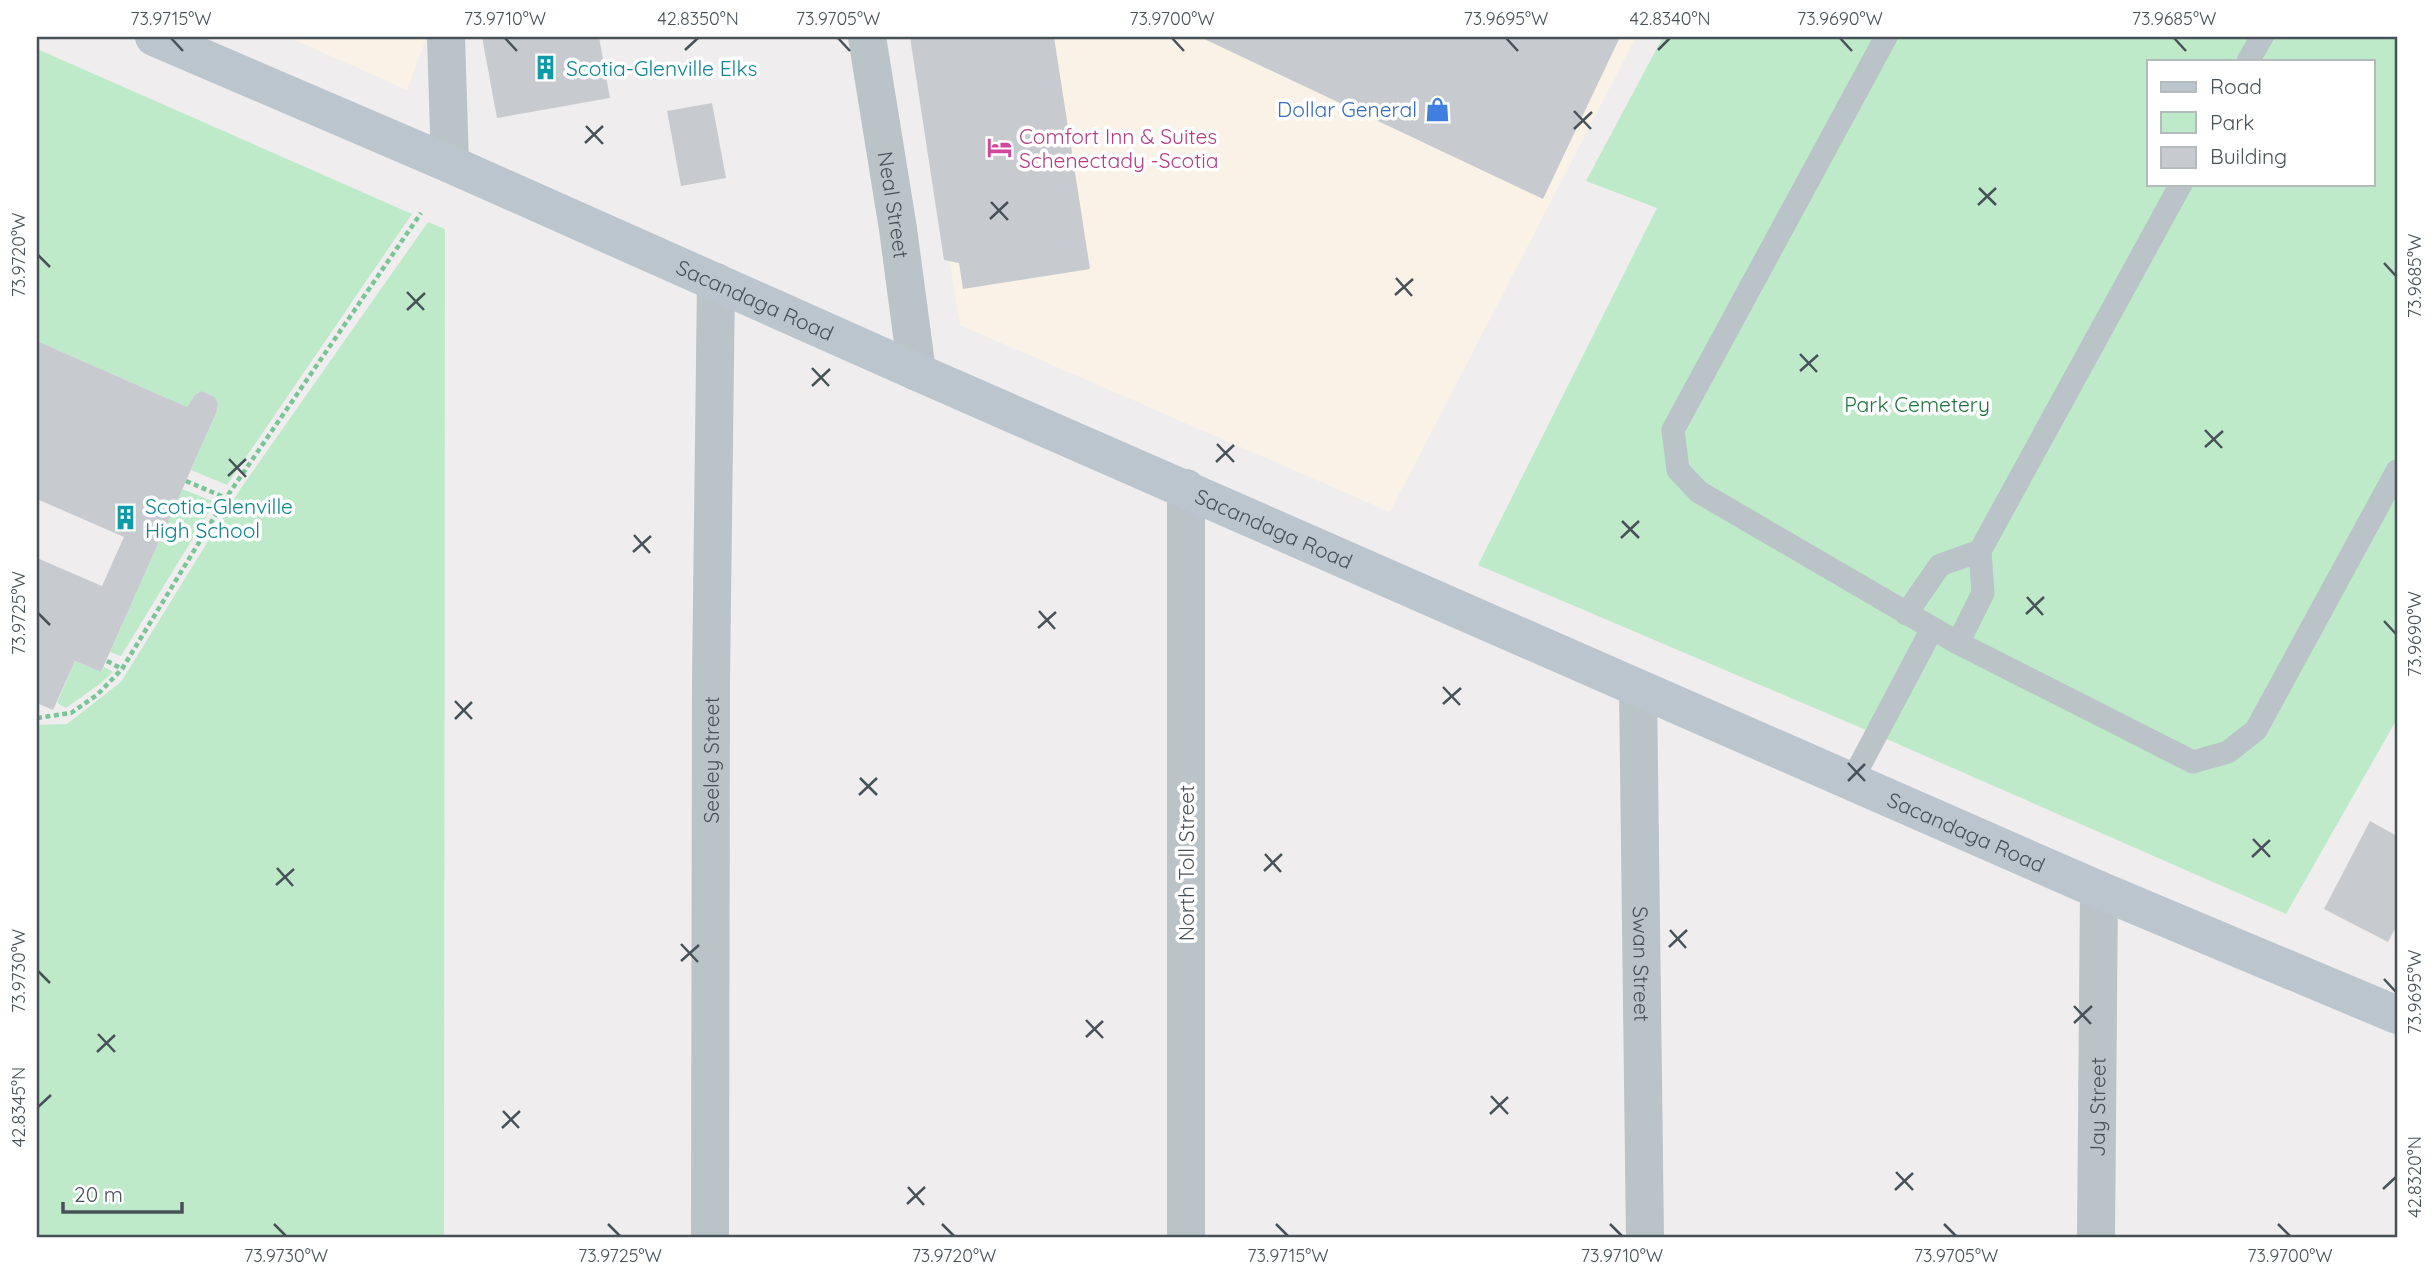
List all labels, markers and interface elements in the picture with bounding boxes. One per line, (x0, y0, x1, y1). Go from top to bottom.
text: 73.9715°W (130, 7, 212, 30)
text: 73.9710°W (464, 7, 546, 30)
text: 42.8350°N (657, 7, 739, 30)
text: 73.9705°W (796, 7, 880, 30)
text: 73.9700°W (1129, 7, 1215, 30)
text: 73.9695°W (1464, 7, 1548, 30)
text: 42.8340°N (1629, 7, 1711, 30)
text: 73.9690°W (1797, 7, 1883, 30)
text: 73.9685°W (2132, 7, 2216, 30)
building icon: Scotia-Glenville Elks (532, 54, 560, 82)
place label: Scotia-Glenville Elks (566, 55, 757, 81)
legend (2147, 60, 2374, 186)
text: Road (2210, 73, 2262, 99)
shop icon: Dollar General (1423, 95, 1451, 123)
place label: Dollar General (1277, 96, 1417, 122)
text: Park (2210, 109, 2254, 135)
place label: Comfort Inn & Suites Schenectady -Scotia (1019, 123, 1218, 173)
hotel icon: Comfort Inn & Suites Schenectady -Scotia (985, 134, 1013, 162)
text: Building (2210, 143, 2287, 169)
street label: Neal Street (873, 149, 915, 260)
text: 73.9720°W (7, 213, 30, 297)
text: 73.9685°W (2403, 234, 2426, 318)
street label: Sacandaga Road (672, 253, 838, 346)
park label: Park Cemetery (1844, 391, 1990, 417)
street label: Sacandaga Road (1191, 483, 1357, 574)
place label: Scotia-Glenville High School (145, 493, 293, 543)
building icon: Scotia-Glenville High School (111, 504, 139, 532)
text: 73.9725°W (7, 571, 30, 655)
text: 73.9690°W (2403, 591, 2426, 677)
street label: Seeley Street (698, 696, 724, 824)
street label: North Toll Street (1173, 785, 1199, 941)
street label: Sacandaga Road (1884, 786, 2049, 878)
street label: Swan Street (1628, 906, 1655, 1022)
text: 73.9730°W (7, 929, 30, 1013)
text: 73.9695°W (2403, 950, 2426, 1034)
street label: Jay Street (2084, 1057, 2111, 1157)
text: 42.8345°N (7, 1067, 30, 1147)
text: 42.8320°N (2403, 1136, 2426, 1218)
scale bar (63, 1170, 182, 1214)
text: 20 m (74, 1181, 123, 1207)
text: 73.9730°W (244, 1244, 328, 1267)
text: 73.9725°W (578, 1244, 662, 1267)
text: 73.9720°W (912, 1244, 996, 1267)
text: 73.9715°W (1247, 1244, 1329, 1267)
text: 73.9710°W (1581, 1244, 1663, 1267)
text: 73.9705°W (1914, 1244, 1998, 1267)
text: 73.9700°W (2247, 1244, 2333, 1267)

